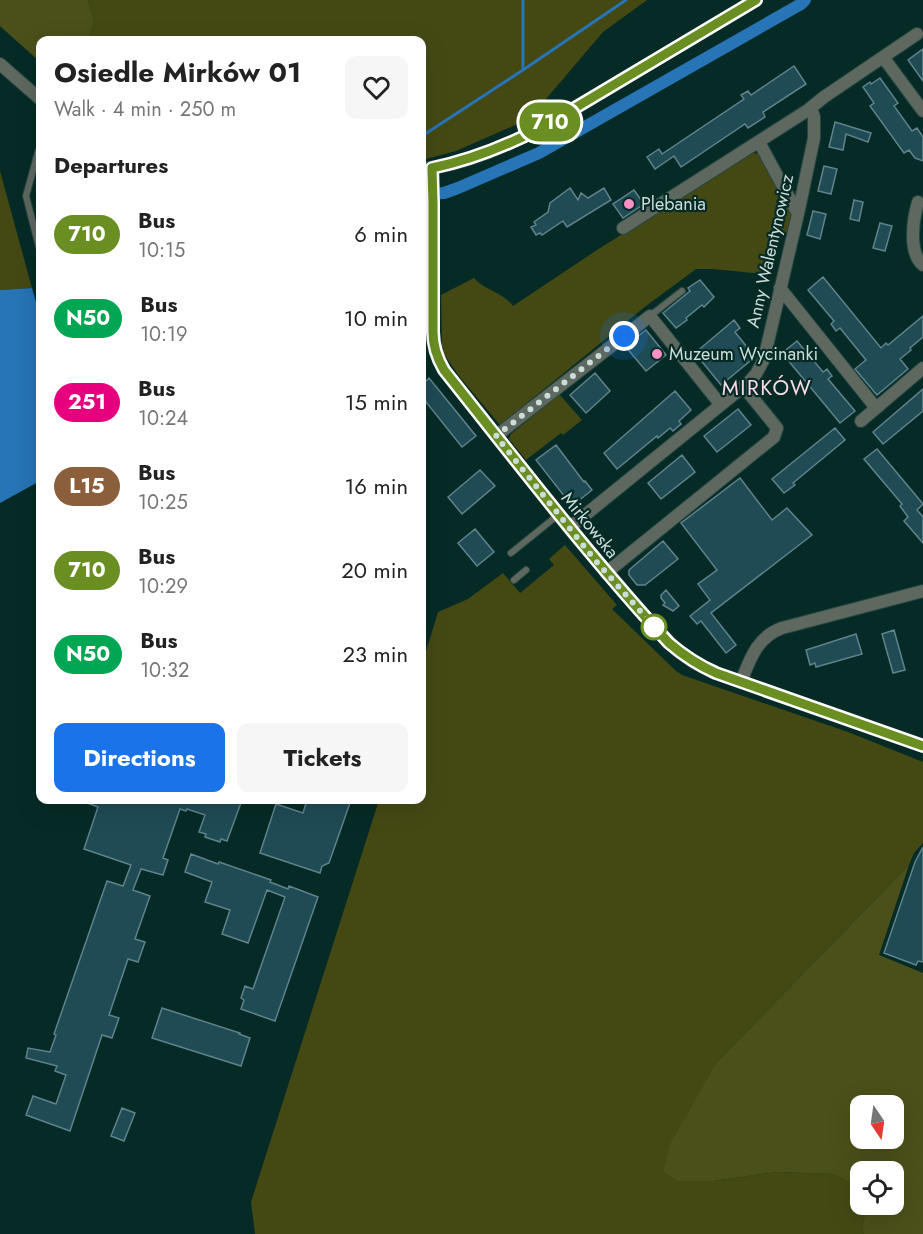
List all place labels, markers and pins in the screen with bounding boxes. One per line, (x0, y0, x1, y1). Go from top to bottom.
place label: Plebania (641, 191, 706, 217)
marker: Plebania (622, 197, 636, 211)
place label: Muzeum Wycinanki (669, 341, 818, 367)
marker: Muzeum Wycinanki (650, 347, 664, 361)
unlabelled marker (641, 614, 667, 640)

